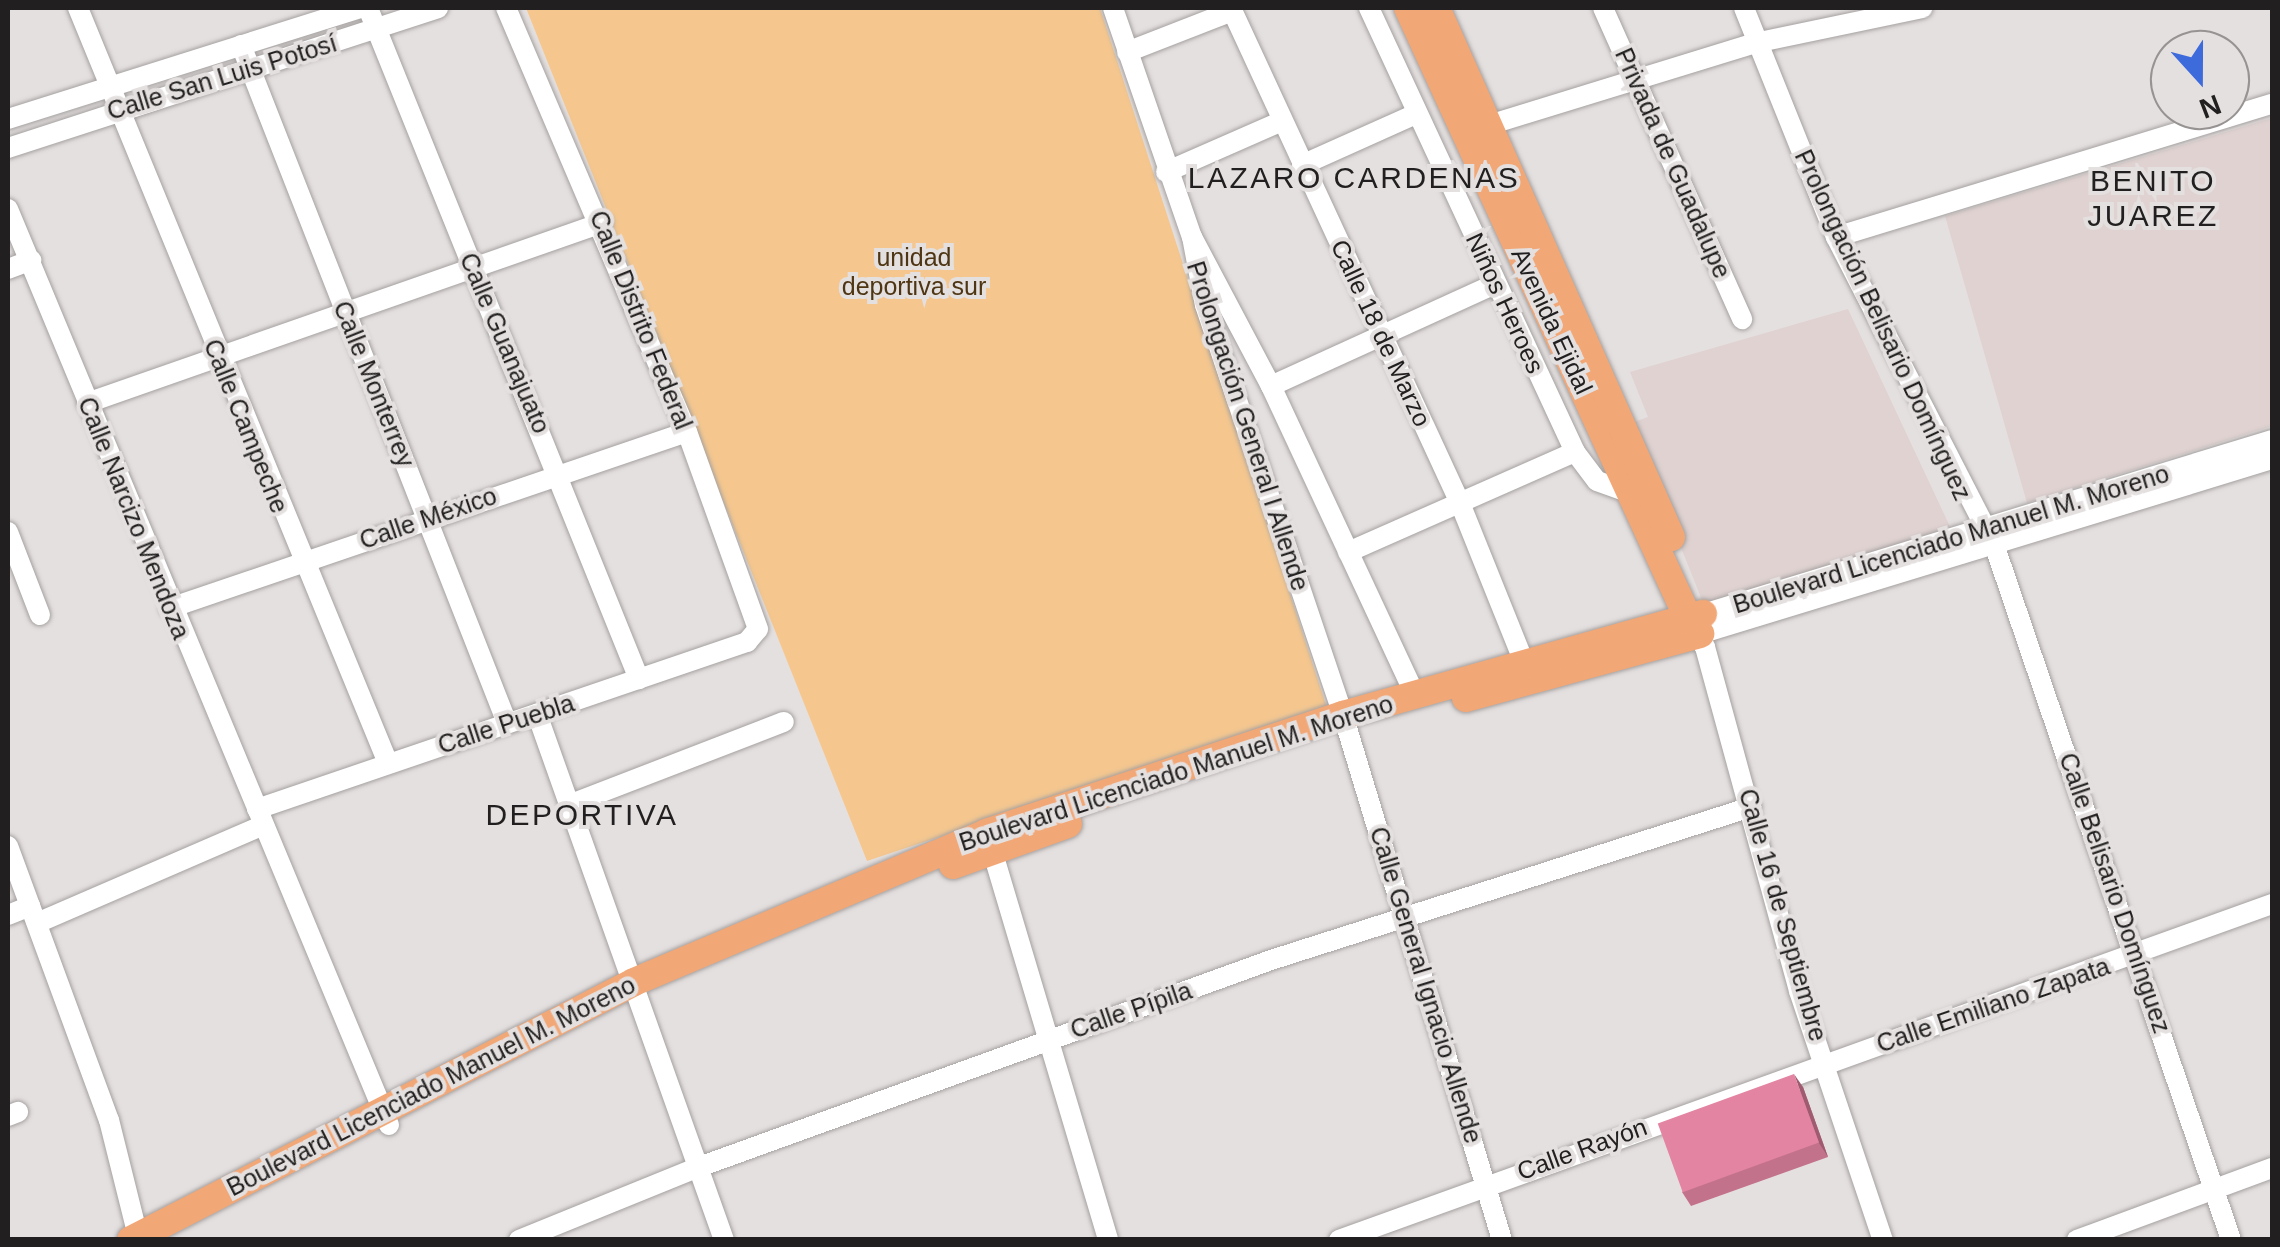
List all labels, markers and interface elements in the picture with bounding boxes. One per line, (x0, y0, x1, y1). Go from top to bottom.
street label: Calle San Luis Potosí (103, 28, 341, 126)
north arrow (2150, 30, 2250, 130)
street label: Privada de Guadalupe (1609, 43, 1737, 283)
text: N (2195, 89, 2225, 125)
street label: Prolongación Belisario Domínguez (1788, 145, 1978, 505)
district label: LAZARO CARDENAS (1188, 160, 1520, 196)
district label: BENITO JUAREZ (2087, 163, 2219, 234)
street label: Calle Distrito Federal (583, 206, 699, 434)
street label: Niños Heroes (1459, 228, 1551, 378)
street label: Calle 18 de Marzo (1325, 235, 1437, 431)
park label: unidad deportiva sur (842, 243, 986, 302)
street label: Avenida Ejidal (1505, 243, 1599, 399)
street label: Calle Guanajuato (453, 248, 557, 438)
street label: Prolongación General I Allende (1180, 257, 1316, 595)
street label: Calle Monterrey (327, 297, 421, 471)
street label: Calle Campeche (197, 335, 295, 517)
street label: Calle Narcizo Mendoza (72, 393, 196, 643)
street label: Boulevard Licenciado Manuel M. Moreno (1729, 458, 2173, 620)
street label: Calle México (355, 481, 501, 555)
street label: Calle Puebla (434, 688, 578, 760)
street label: Boulevard Licenciado Manuel M. Moreno (955, 689, 1397, 857)
street label: Calle Belisario Domínguez (2053, 749, 2177, 1037)
street label: Calle 16 de Septiembre (1733, 785, 1833, 1045)
district label: DEPORTIVA (485, 797, 679, 833)
street label: Calle General Ignacio Allende (1363, 822, 1489, 1148)
street label: Calle Emiliano Zapata (1872, 951, 2114, 1059)
street label: Boulevard Licenciado Manuel M. Moreno (222, 969, 640, 1203)
street label: Calle Pípila (1066, 975, 1196, 1045)
street label: Calle Rayón (1513, 1112, 1651, 1186)

